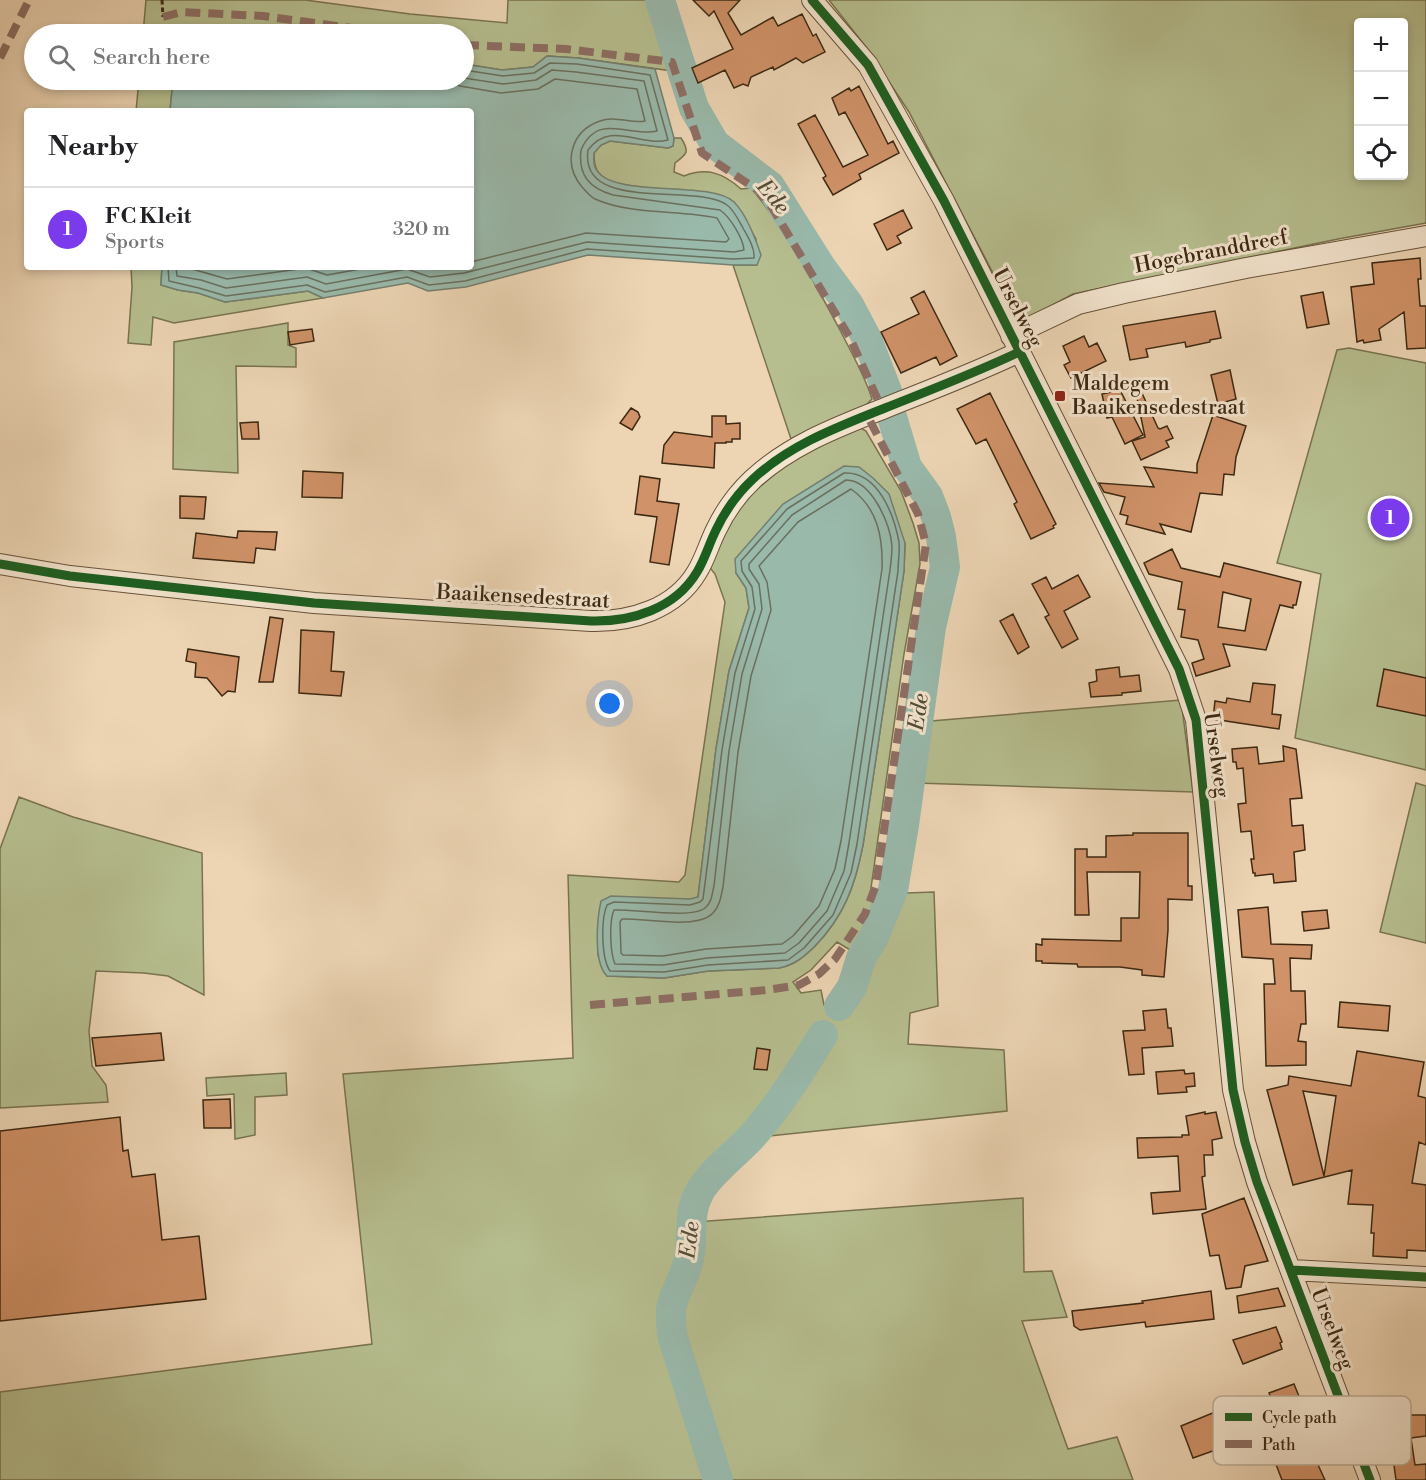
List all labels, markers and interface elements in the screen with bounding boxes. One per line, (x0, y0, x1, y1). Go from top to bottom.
map controls (1354, 18, 1408, 180)
button: + (1354, 18, 1408, 72)
search box (24, 24, 474, 90)
icon: search (45, 41, 78, 74)
text: Search here (93, 44, 210, 71)
button: − (1354, 72, 1408, 126)
button: locate (1354, 126, 1408, 180)
text: Nearby (48, 131, 138, 163)
water label: Ede (750, 173, 795, 220)
text: FC Kleit (105, 203, 191, 230)
text: 1 (63, 217, 72, 242)
text: 320 m (393, 217, 450, 242)
street label: Hogebranddreef (1132, 224, 1291, 280)
text: Sports (105, 230, 164, 255)
street label: Urselweg (986, 264, 1048, 352)
place label: Maldegem Baaikensedestraat (1071, 371, 1246, 421)
marker: Maldegem Baaikensedestraat (1053, 389, 1067, 403)
pin: 1 (1370, 496, 1410, 540)
street label: Baaikensedestraat (435, 579, 611, 615)
your location (595, 689, 624, 718)
water label: Ede (903, 692, 935, 733)
street label: Urselweg (1197, 711, 1235, 799)
water label: Ede (674, 1220, 706, 1261)
street label: Urselweg (1304, 1284, 1360, 1374)
legend (1213, 1396, 1411, 1465)
text: Cycle path (1262, 1408, 1337, 1428)
text: Path (1262, 1435, 1296, 1455)

